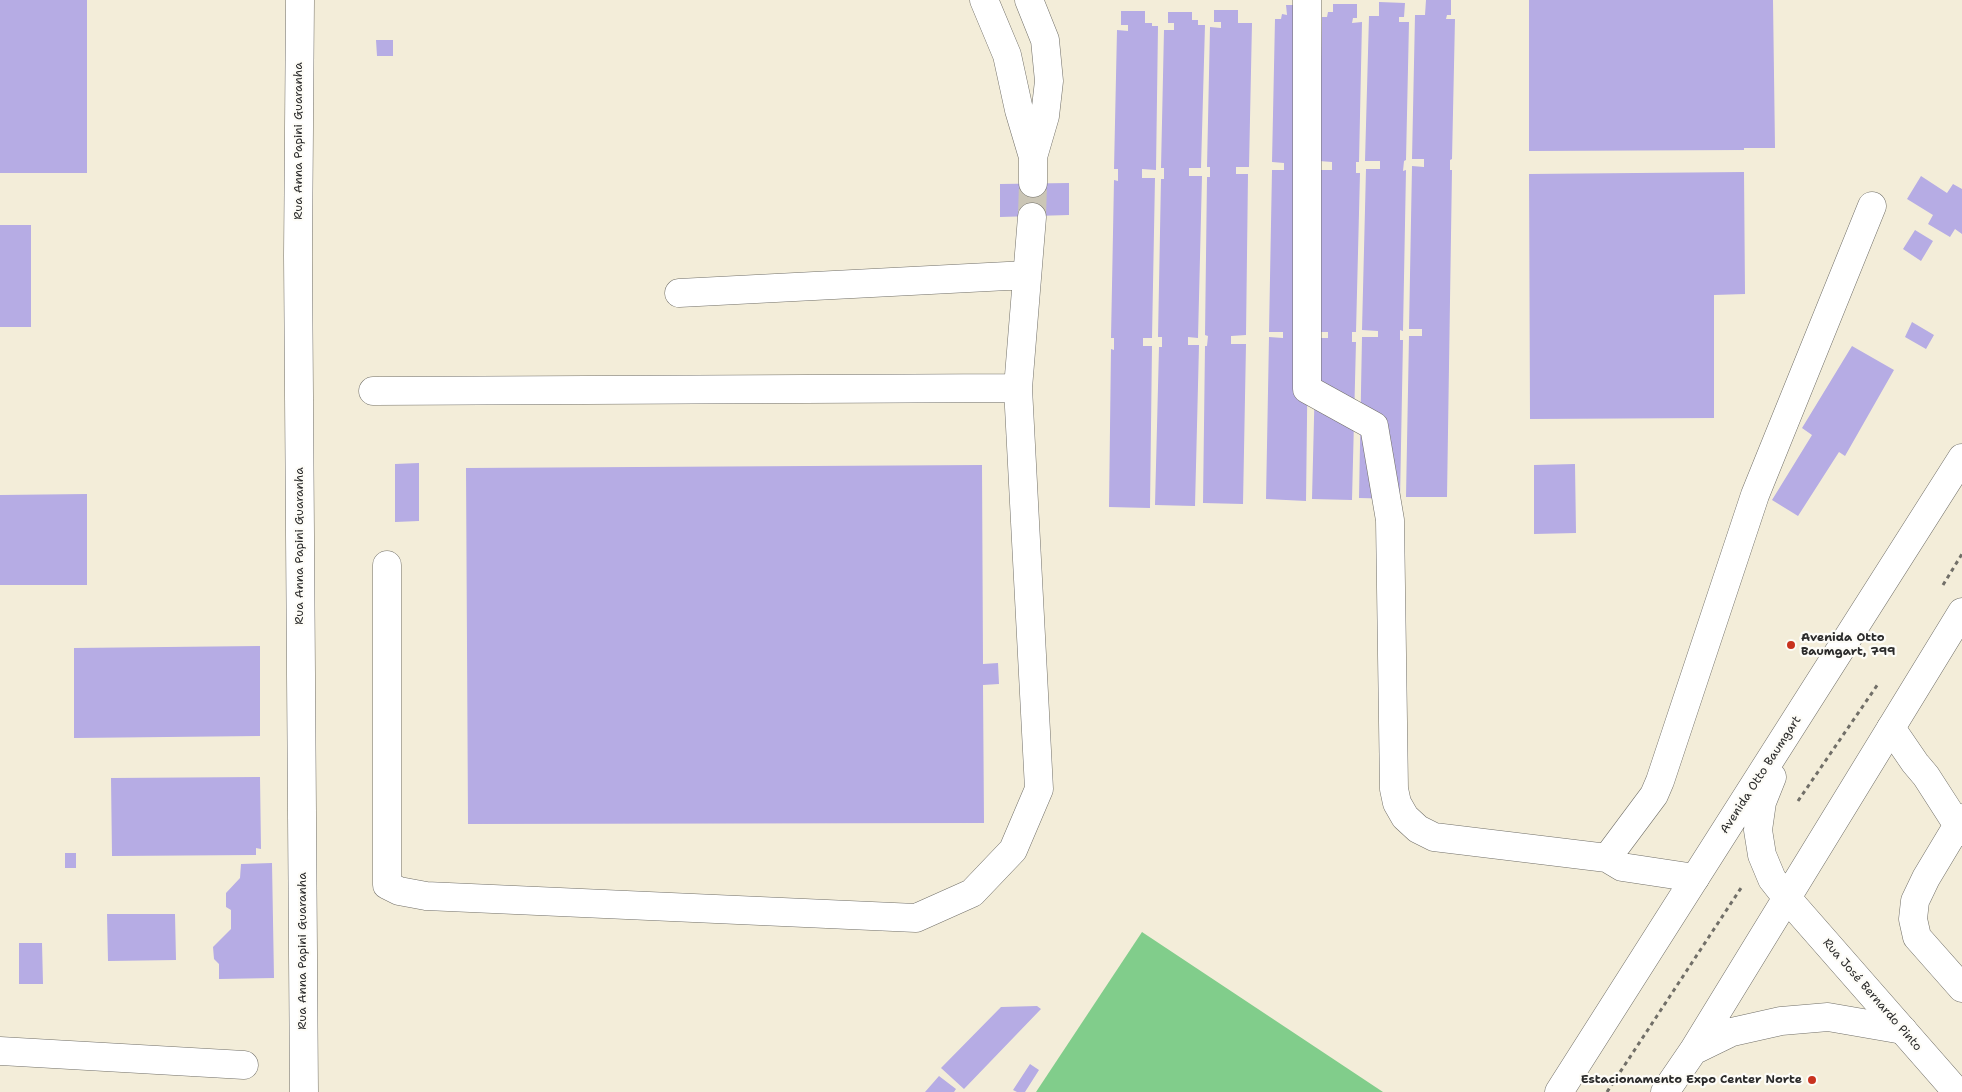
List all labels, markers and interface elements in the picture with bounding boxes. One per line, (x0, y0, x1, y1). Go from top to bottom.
street label: Rua Anna Papini Guaranha (292, 62, 306, 220)
street label: Rua Anna Papini Guaranha (293, 467, 307, 625)
place label: Avenida Otto Baumgart, 799 (1801, 631, 1895, 659)
marker: Avenida Otto Baumgart, 799 (1785, 639, 1797, 651)
street label: Avenida Otto Baumgart (1718, 713, 1804, 837)
street label: Rua Anna Papini Guaranha (296, 872, 310, 1030)
street label: Rua José Bernardo Pinto (1819, 936, 1925, 1054)
place label: Estacionamento Expo Center Norte (1581, 1073, 1802, 1087)
marker: Estacionamento Expo Center Norte (1806, 1074, 1818, 1086)

